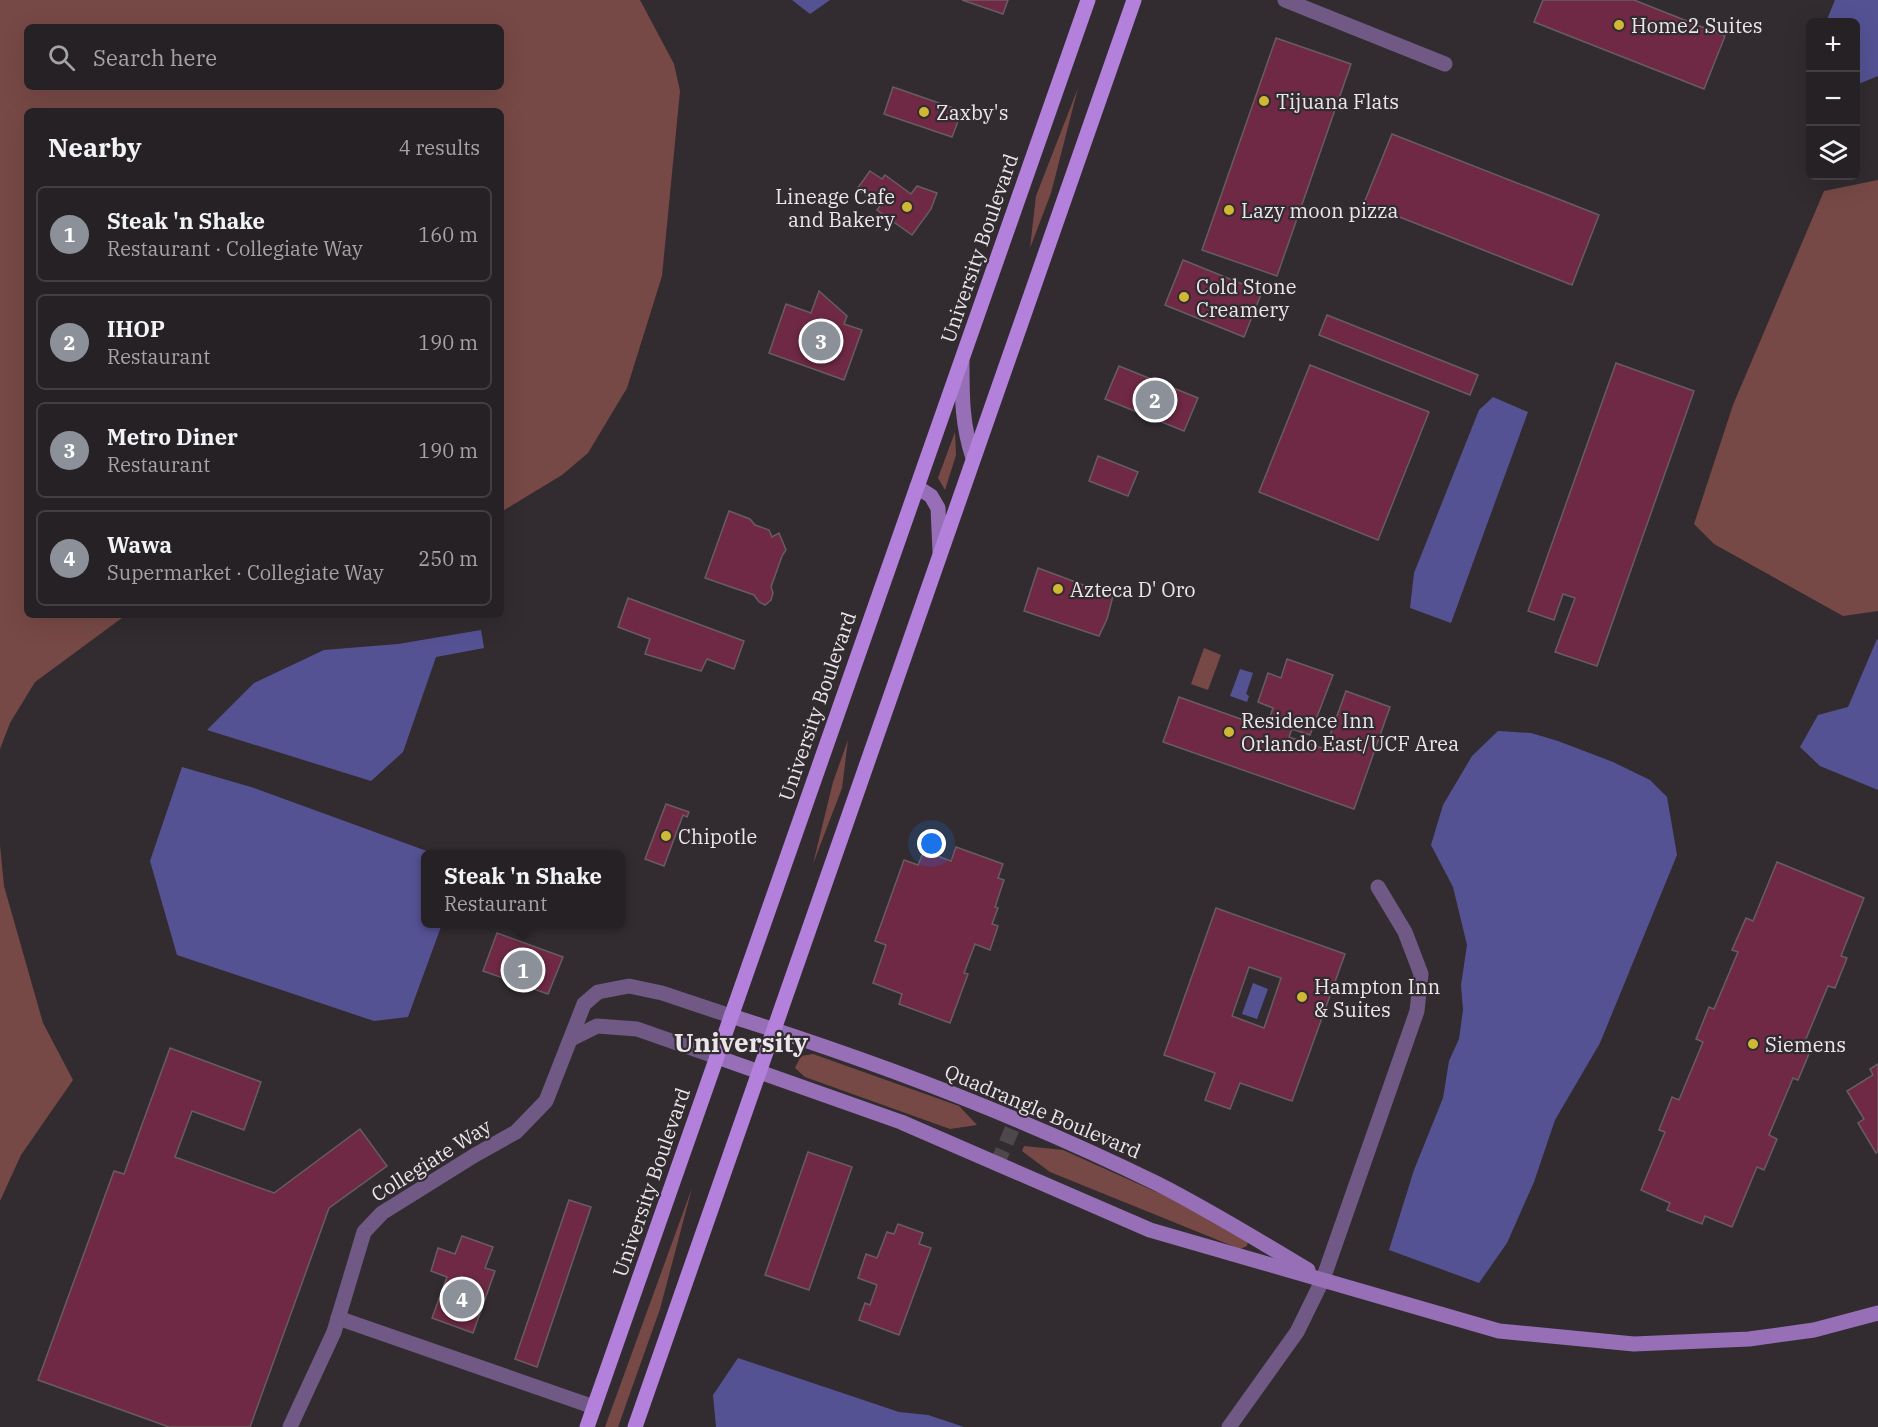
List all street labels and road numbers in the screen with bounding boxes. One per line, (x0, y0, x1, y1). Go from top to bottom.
street label: University Boulevard (934, 150, 1024, 346)
street label: University Boulevard (772, 608, 862, 804)
street label: Quadrangle Boulevard (941, 1057, 1145, 1165)
street label: University Boulevard (606, 1084, 696, 1280)
street label: Collegiate Way (366, 1112, 496, 1208)

